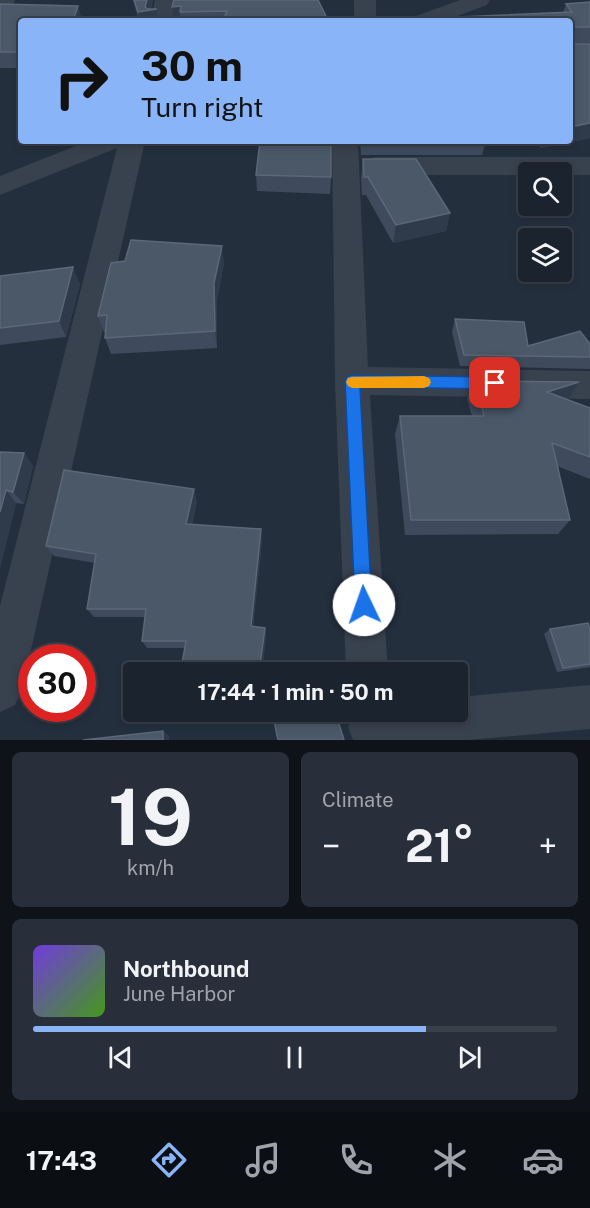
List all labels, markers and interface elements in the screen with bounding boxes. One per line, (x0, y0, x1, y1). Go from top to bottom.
text: 30 m (141, 41, 243, 90)
icon: right (42, 42, 120, 120)
text: Turn right (141, 91, 264, 123)
map controls (518, 162, 572, 282)
button: search (518, 162, 572, 216)
button: layers (518, 228, 572, 282)
pin (469, 357, 520, 408)
icon: arrive (478, 366, 511, 399)
position arrow (332, 573, 396, 637)
speed limit sign: 30 (18, 644, 96, 722)
text: 17:44 · 1 min · 50 m (198, 679, 393, 705)
text: 19 (108, 771, 193, 863)
text: Climate (322, 788, 394, 812)
text: 21° (405, 819, 474, 872)
text: − (322, 827, 340, 865)
text: + (539, 827, 557, 865)
text: km/h (127, 856, 174, 880)
text: Northbound (123, 956, 249, 982)
text: June Harbor (123, 982, 235, 1006)
icon: previous (104, 1041, 137, 1074)
icon: pause (278, 1041, 311, 1074)
icon: next (453, 1041, 486, 1074)
icon: directions (148, 1139, 190, 1181)
icon: music (242, 1139, 284, 1181)
icon: phone (335, 1139, 377, 1181)
icon: climate (429, 1139, 471, 1181)
icon: car (522, 1139, 564, 1181)
text: 17:43 (26, 1144, 97, 1176)

